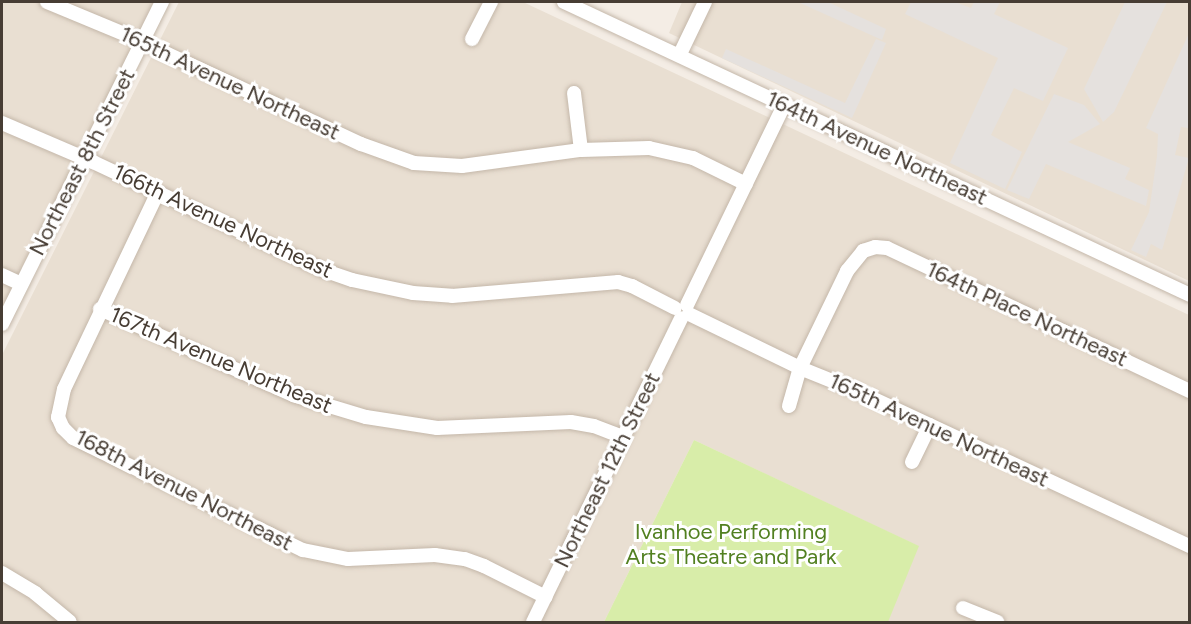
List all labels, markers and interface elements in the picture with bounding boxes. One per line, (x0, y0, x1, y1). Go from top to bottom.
street label: 165th Avenue Northeast (116, 20, 344, 146)
street label: Northeast 8th Street (23, 64, 141, 260)
street label: 164th Avenue Northeast (762, 85, 992, 211)
street label: 166th Avenue Northeast (109, 158, 337, 284)
street label: 164th Place Northeast (922, 256, 1132, 372)
street label: 167th Avenue Northeast (106, 301, 336, 419)
street label: 165th Avenue Northeast (825, 367, 1053, 493)
street label: Northeast 12th Street (548, 368, 666, 572)
street label: 168th Avenue Northeast (71, 424, 297, 556)
park label: Ivanhoe Performing Arts Theatre and Park (626, 518, 836, 570)

